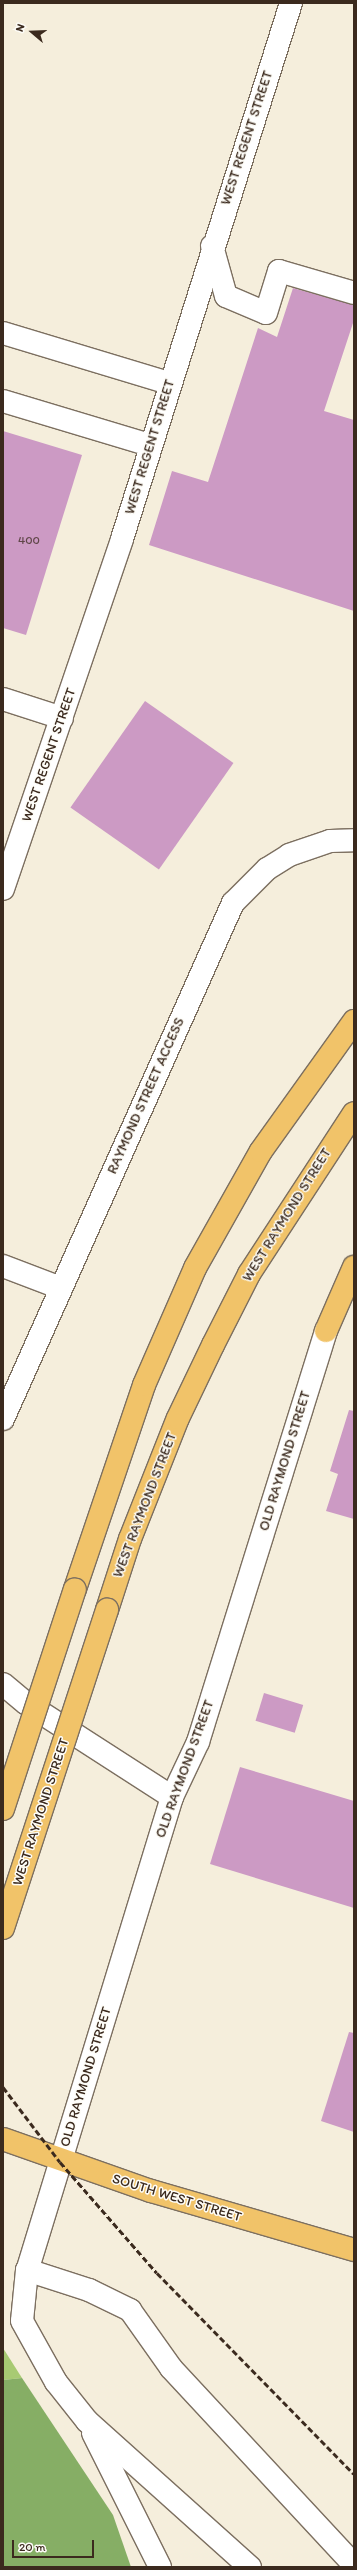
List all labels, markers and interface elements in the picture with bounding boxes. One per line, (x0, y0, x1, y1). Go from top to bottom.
north arrow (12, 12, 52, 52)
text: N (13, 22, 28, 34)
street label: WEST REGENT STREET (217, 69, 277, 207)
street label: WEST REGENT STREET (121, 377, 179, 517)
house number: 400 (18, 534, 40, 548)
street label: WEST REGENT STREET (18, 686, 80, 824)
street label: RAYMOND STREET ACCESS (104, 1015, 188, 1177)
street label: WEST RAYMOND STREET (239, 1145, 335, 1285)
street label: OLD RAYMOND STREET (256, 1389, 314, 1533)
street label: WEST RAYMOND STREET (110, 1430, 180, 1580)
street label: OLD RAYMOND STREET (152, 1698, 218, 1840)
street label: WEST RAYMOND STREET (9, 1736, 73, 1888)
street label: OLD RAYMOND STREET (57, 2005, 115, 2149)
street label: SOUTH WEST STREET (110, 2170, 244, 2226)
scale bar (14, 2532, 96, 2558)
text: 20 m (19, 2540, 46, 2554)

